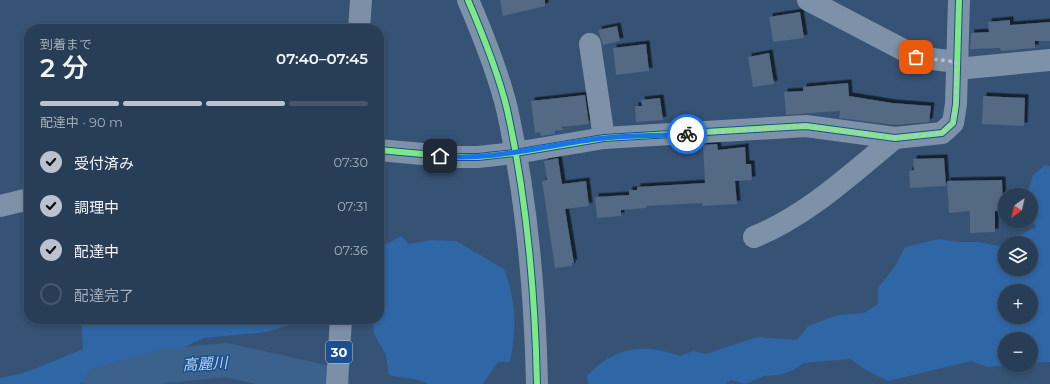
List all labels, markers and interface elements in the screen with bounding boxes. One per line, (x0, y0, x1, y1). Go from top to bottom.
text: 到着まで (40, 36, 92, 52)
pin (899, 40, 933, 74)
icon: bag (905, 46, 927, 68)
text: 07:40–07:45 (276, 49, 368, 68)
text: 2 分 (40, 52, 88, 84)
text: 配達中 · 90 m (40, 114, 123, 130)
courier (667, 114, 707, 154)
icon: bike (676, 123, 698, 145)
pin (423, 139, 457, 173)
icon: home (429, 145, 451, 167)
icon: check (40, 151, 62, 173)
text: 受付済み (74, 154, 134, 173)
text: 07:30 (333, 154, 368, 170)
north arrow (998, 188, 1038, 228)
map controls (998, 188, 1038, 372)
icon: check (40, 195, 62, 217)
text: 調理中 (74, 198, 119, 217)
text: 07:31 (337, 198, 368, 214)
button: layers (998, 236, 1038, 276)
icon: check (40, 239, 62, 261)
text: 配達中 (74, 242, 119, 261)
text: 07:36 (334, 242, 368, 258)
button: + (998, 284, 1038, 324)
text: 配達完了 (74, 286, 134, 305)
button: − (998, 332, 1038, 372)
road number: 30 (326, 341, 352, 363)
water label: 高麗川 (182, 353, 230, 374)

